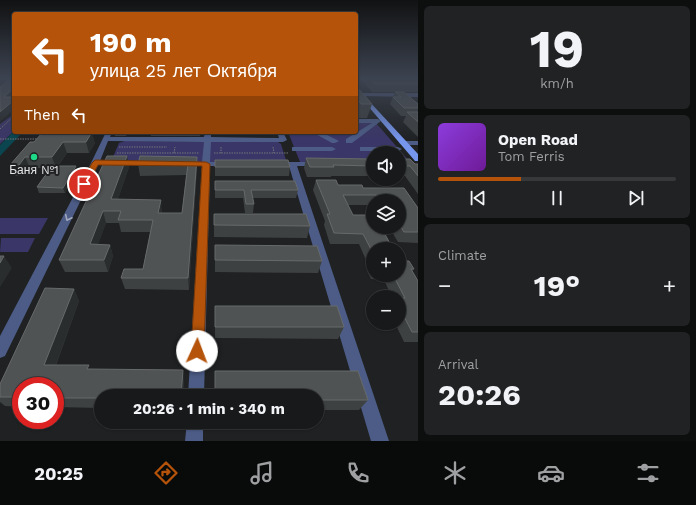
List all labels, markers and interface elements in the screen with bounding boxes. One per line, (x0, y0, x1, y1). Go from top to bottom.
text: 19 (530, 19, 584, 80)
text: 190 m (90, 26, 172, 59)
icon: left (24, 28, 76, 80)
text: улица 25 лет Октября (90, 60, 277, 81)
text: km/h (540, 76, 574, 91)
icon: left (68, 104, 90, 126)
text: Then (24, 106, 60, 124)
text: Open Road (498, 131, 578, 149)
map controls (366, 146, 406, 330)
button: sound (366, 146, 406, 186)
text: Tom Ferris (498, 149, 565, 164)
marker: Баня №1 (29, 152, 39, 162)
place label: Баня №1 (9, 163, 59, 177)
pin (67, 167, 101, 201)
icon: arrive (73, 173, 95, 195)
icon: previous (467, 187, 489, 209)
icon: pause (546, 187, 568, 209)
icon: next (625, 187, 647, 209)
button: layers (366, 194, 406, 234)
one-way arrow (65, 213, 72, 221)
button: + (366, 242, 406, 282)
text: Climate (438, 248, 487, 263)
text: 19° (534, 268, 580, 303)
text: − (438, 273, 451, 298)
text: + (663, 273, 676, 298)
button: − (366, 290, 406, 330)
position arrow (176, 330, 218, 372)
text: Arrival (438, 357, 479, 372)
speed limit sign: 30 (12, 377, 64, 429)
text: 20:26 (438, 377, 521, 412)
text: 20:26 · 1 min · 340 m (133, 400, 285, 418)
icon: directions (152, 459, 180, 487)
icon: music (248, 459, 276, 487)
icon: phone (344, 459, 372, 487)
icon: climate (441, 459, 469, 487)
icon: car (537, 459, 565, 487)
icon: filters (634, 459, 662, 487)
text: 20:25 (34, 463, 83, 484)

